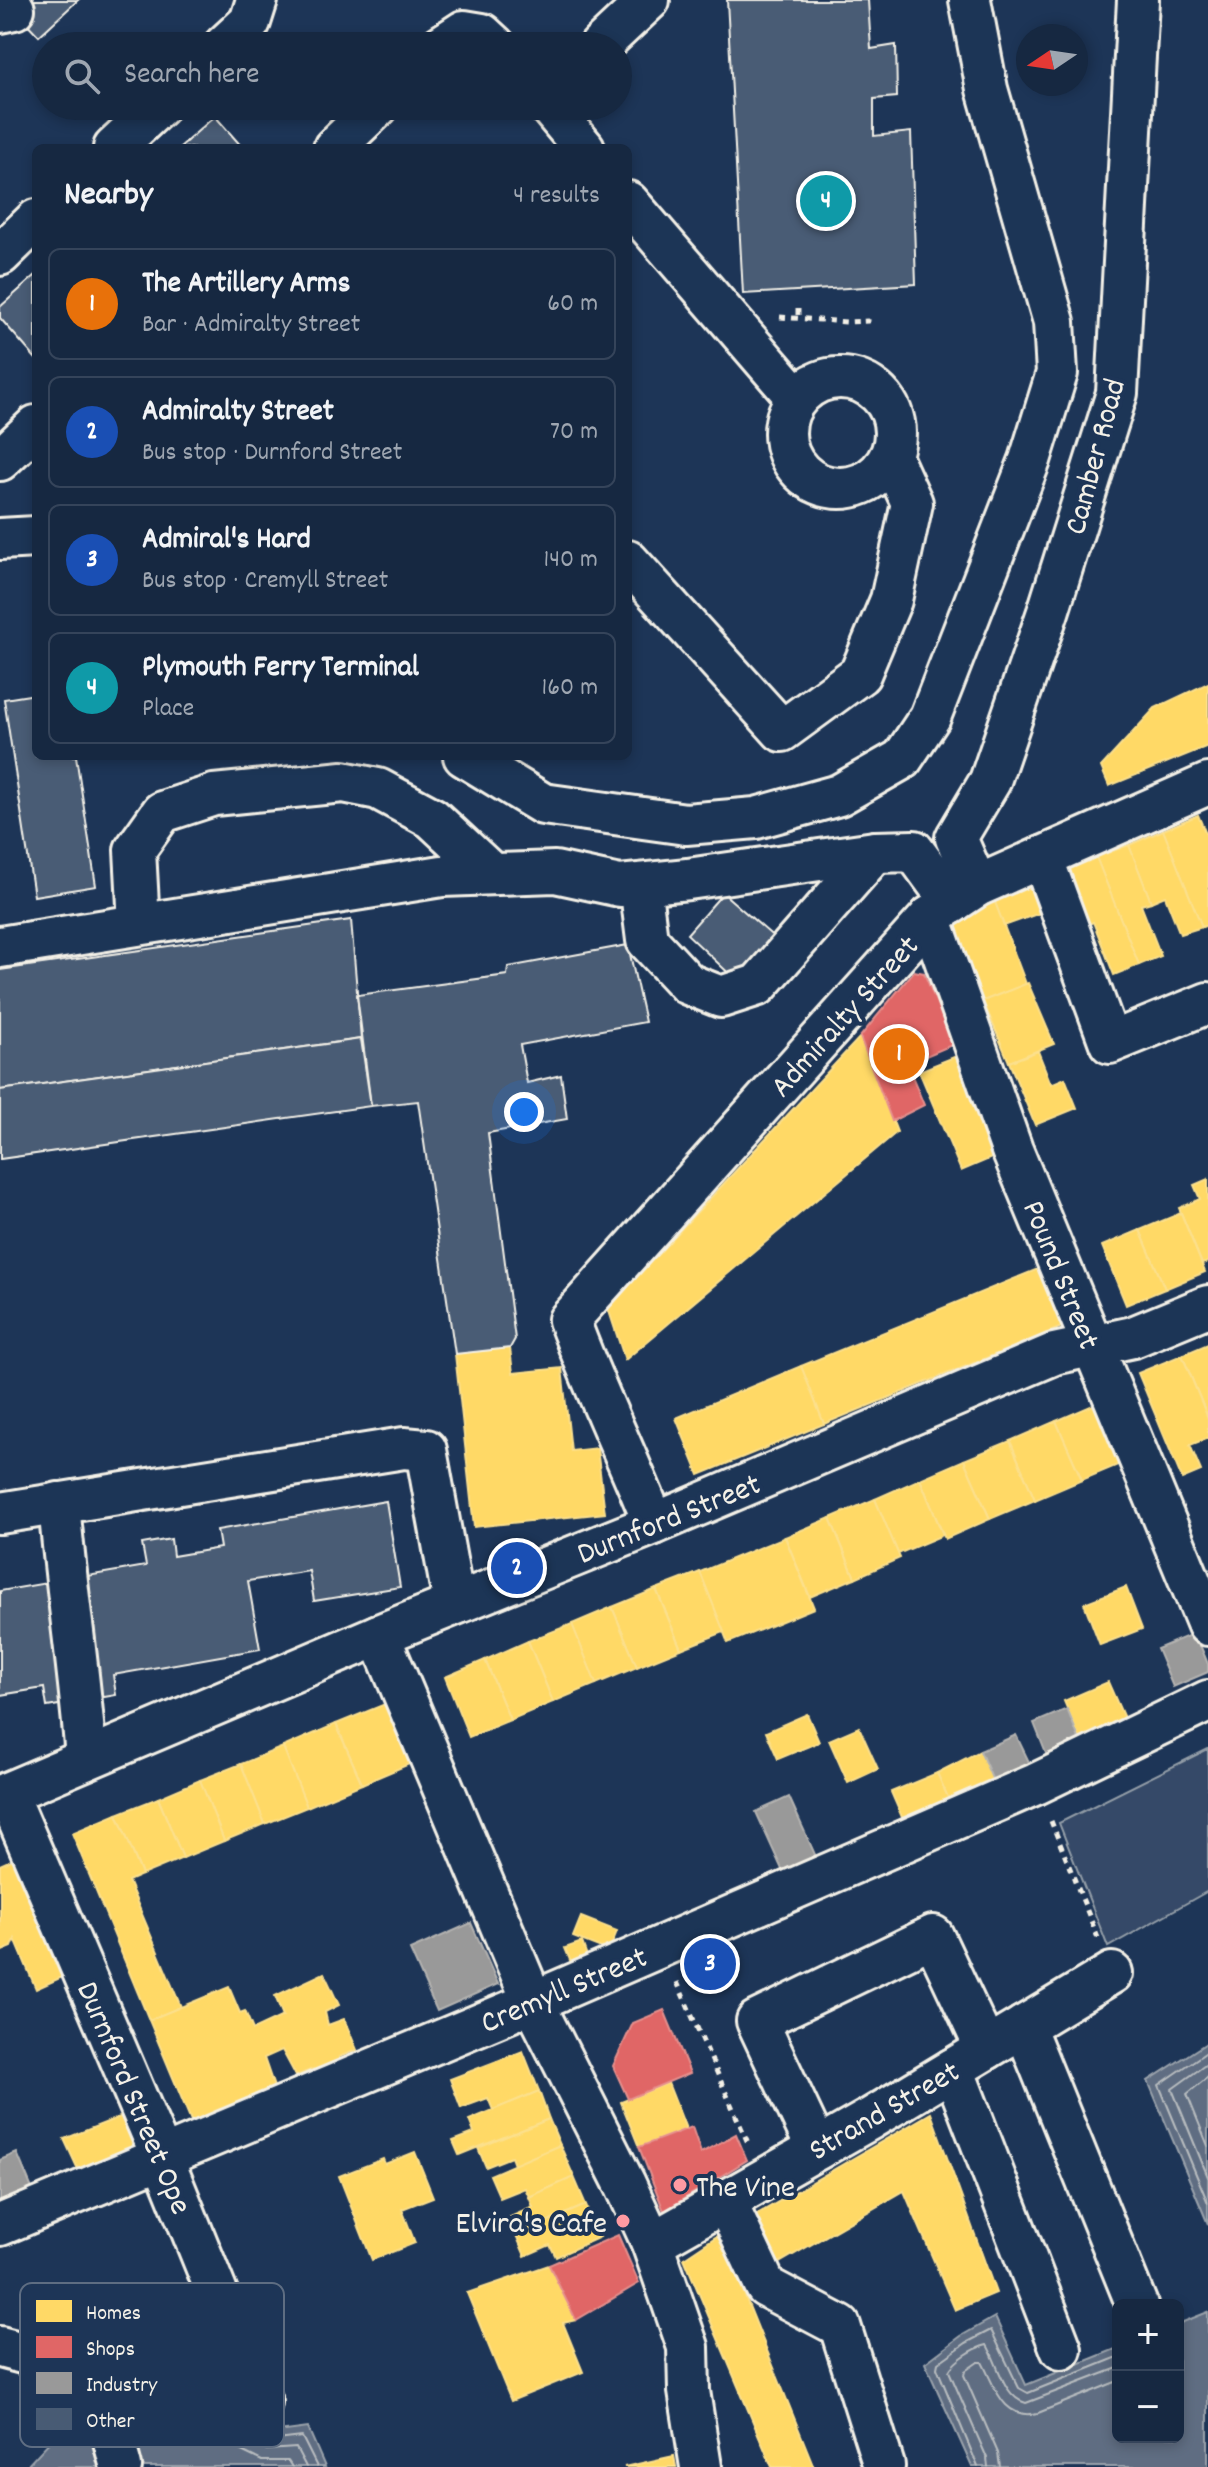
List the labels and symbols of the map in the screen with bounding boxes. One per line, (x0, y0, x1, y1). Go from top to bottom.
north arrow (1016, 24, 1088, 96)
pin: 4 (800, 171, 852, 231)
street label: Camber Road (1055, 374, 1141, 540)
street label: Admiralty Street (761, 927, 932, 1110)
pin: 1 (873, 1024, 925, 1084)
your location (504, 1092, 544, 1132)
street label: Pound Street (1008, 1194, 1109, 1358)
street label: Durnford Street (571, 1464, 769, 1579)
pin: 2 (491, 1538, 543, 1598)
pin: 3 (684, 1934, 736, 1994)
street label: Cremyll Street (474, 1937, 656, 2048)
street label: Durnford Street Ope (62, 1975, 201, 2223)
street label: Strand Street (801, 2051, 970, 2175)
place label: The Vine (696, 2167, 795, 2213)
marker: The Vine (671, 2176, 689, 2194)
place label: Elvira's Cafe (456, 2203, 607, 2249)
marker: Elvira's Cafe (614, 2212, 632, 2230)
legend (20, 2283, 284, 2447)
text: Homes (86, 2299, 141, 2330)
text: Shops (86, 2335, 135, 2366)
text: Industry (86, 2371, 158, 2402)
text: Other (86, 2407, 136, 2438)

